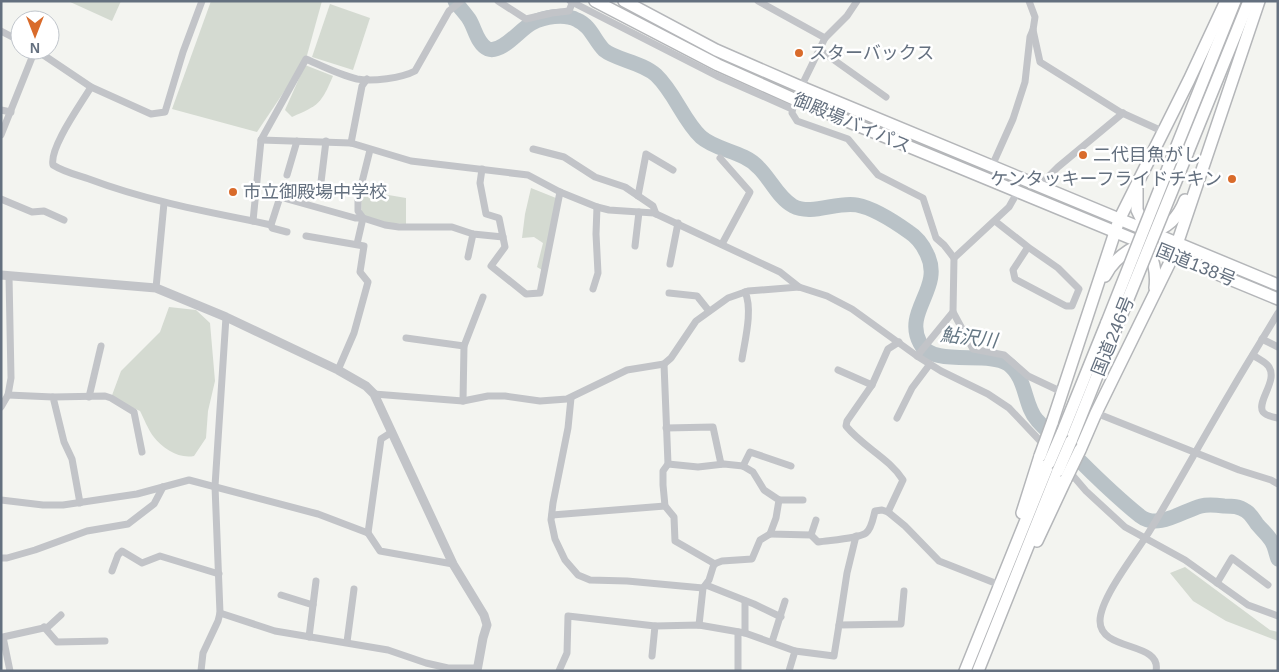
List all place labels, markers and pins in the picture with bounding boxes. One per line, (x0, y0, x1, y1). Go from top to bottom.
place label: スターバックス (809, 43, 934, 63)
marker: スターバックス (793, 47, 805, 59)
place label: 二代目魚がし (1093, 145, 1201, 165)
marker: 二代目魚がし (1077, 149, 1089, 161)
place label: ケンタッキーフライドチキン (990, 169, 1222, 189)
marker: ケンタッキーフライドチキン (1226, 173, 1238, 185)
place label: 市立御殿場中学校 (243, 182, 387, 202)
marker: 市立御殿場中学校 (227, 186, 239, 198)

